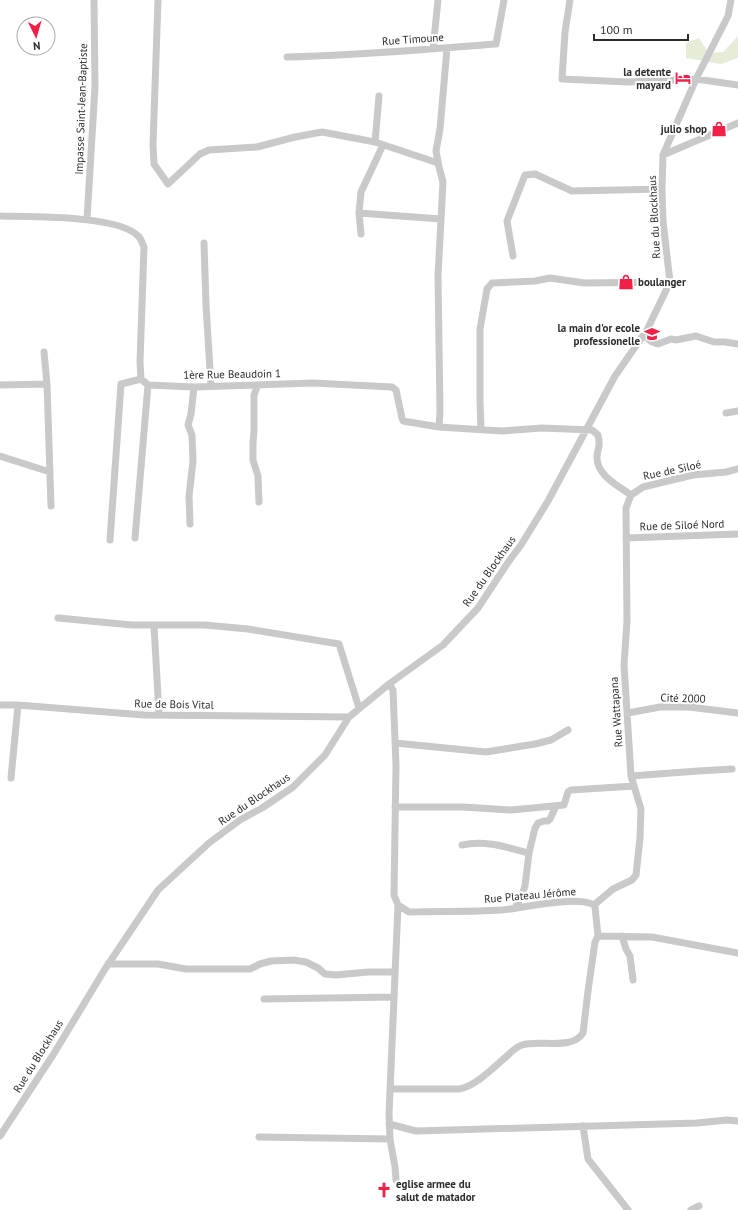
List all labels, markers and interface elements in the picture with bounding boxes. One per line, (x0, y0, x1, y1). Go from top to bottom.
north arrow (16, 16, 56, 56)
scale bar (594, 16, 688, 42)
text: 100 m (600, 22, 633, 37)
street label: Rue Timoune (382, 30, 445, 48)
text: N (33, 39, 41, 53)
street label: Impasse Saint-Jean-Baptiste (72, 43, 90, 175)
place label: la detente mayard (623, 65, 671, 92)
hotel icon: la detente mayard (674, 69, 692, 87)
shop icon: julio shop (710, 120, 728, 138)
place label: julio shop (660, 122, 707, 136)
street label: Rue du Blockhaus (645, 175, 663, 259)
shop icon: boulanger (617, 273, 635, 291)
place label: boulanger (638, 275, 686, 289)
place label: la main d'or ecole professionelle (558, 321, 640, 348)
school or university icon: la main d'or ecole professionelle (643, 325, 661, 343)
street label: 1ère Rue Beaudoin 1 (183, 366, 281, 382)
street label: Rue de Siloé (642, 457, 703, 483)
street label: Rue de Siloé Nord (639, 517, 725, 533)
street label: Rue du Blockhaus (459, 532, 519, 609)
street label: Rue Wattapana (607, 676, 625, 748)
street label: Cité 2000 (660, 690, 706, 706)
street label: Rue de Bois Vital (134, 696, 215, 712)
street label: Rue du Blockhaus (215, 770, 293, 828)
street label: Rue Plateau Jérôme (483, 884, 577, 906)
street label: Rue du Blockhaus (10, 1017, 66, 1095)
place label: eglise armee du salut de matador (396, 1177, 476, 1204)
church icon: eglise armee du salut de matador (375, 1181, 393, 1199)

